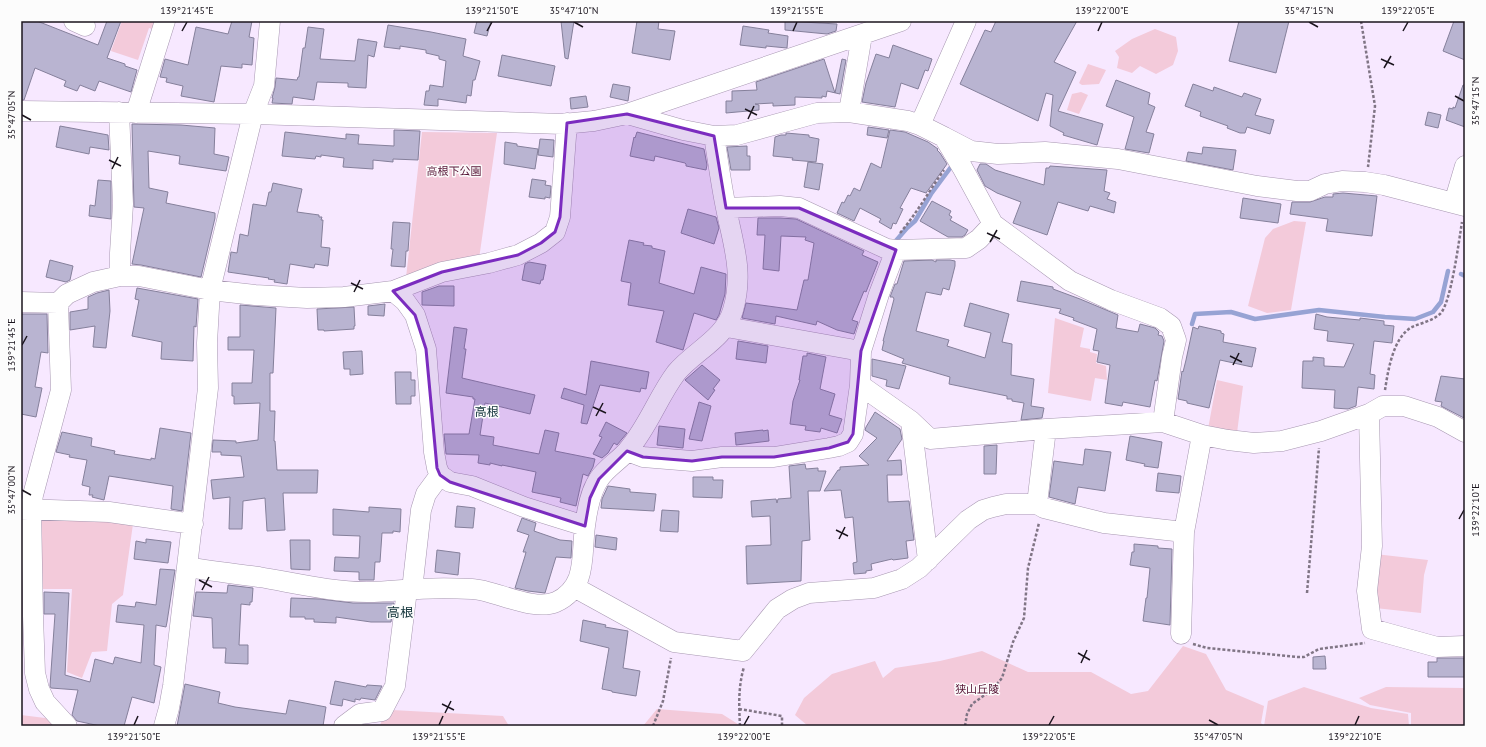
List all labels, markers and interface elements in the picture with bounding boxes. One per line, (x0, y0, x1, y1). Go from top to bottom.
text: 139°21'45"E (160, 4, 214, 17)
text: 139°21'50"E (465, 4, 519, 17)
text: 35°47'10"N (549, 4, 599, 17)
text: 139°21'55"E (770, 4, 824, 17)
text: 139°22'00"E (1075, 4, 1129, 17)
text: 35°47'15"N (1284, 4, 1334, 17)
text: 139°22'05"E (1381, 4, 1435, 17)
text: 35°47'15"N (1469, 76, 1482, 126)
text: 35°47'05"N (5, 90, 18, 140)
park label: 高根下公園 (427, 164, 482, 178)
text: 139°21'45"E (5, 318, 18, 372)
district label: 高根 (475, 404, 499, 419)
text: 35°47'00"N (5, 465, 18, 515)
text: 139°22'10"E (1469, 483, 1482, 537)
district label: 高根 (387, 604, 413, 621)
park label: 狭山丘陵 (955, 682, 999, 696)
text: 139°21'50"E (107, 730, 161, 743)
text: 139°21'55"E (412, 730, 466, 743)
text: 139°22'00"E (717, 730, 771, 743)
text: 139°22'05"E (1022, 730, 1076, 743)
text: 35°47'05"N (1193, 730, 1243, 743)
text: 139°22'10"E (1328, 730, 1382, 743)

